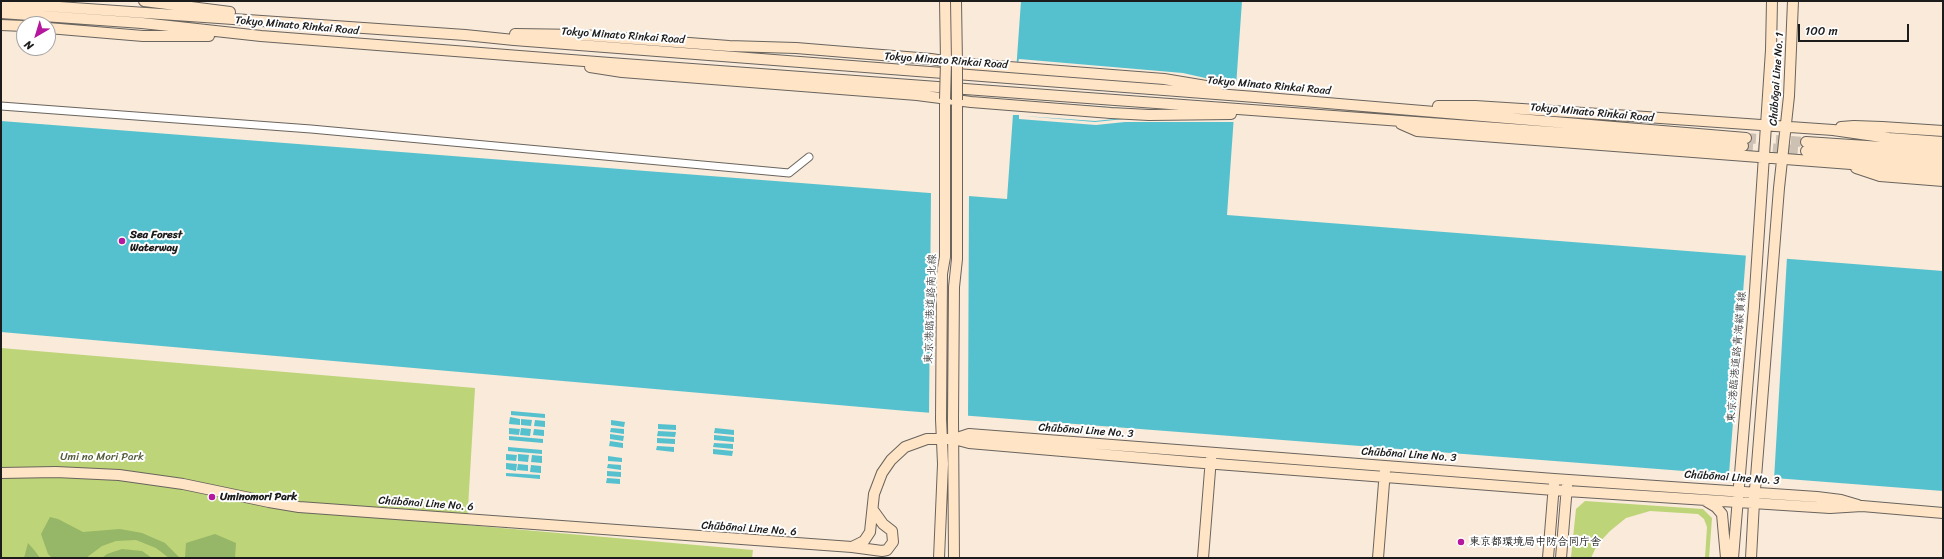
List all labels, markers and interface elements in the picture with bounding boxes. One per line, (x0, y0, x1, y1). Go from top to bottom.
street label: Tokyo Minato Rinkai Road (235, 14, 359, 38)
north arrow (16, 16, 56, 56)
scale bar (1800, 16, 1911, 42)
text: 100 m (1805, 20, 1838, 42)
street label: Tokyo Minato Rinkai Road (561, 25, 685, 47)
street label: Chūbōgai Line No. 1 (1767, 32, 1787, 126)
text: N (20, 35, 38, 55)
street label: Tokyo Minato Rinkai Road (884, 50, 1008, 72)
street label: Tokyo Minato Rinkai Road (1207, 74, 1331, 98)
street label: Tokyo Minato Rinkai Road (1530, 101, 1654, 125)
place label: Sea Forest Waterway (130, 228, 182, 254)
marker: Sea Forest Waterway (117, 236, 127, 246)
street label: 東京港臨港道路南北線 (922, 254, 940, 364)
street label: 東京港臨港道路青海縦貫線 (1725, 291, 1749, 423)
street label: Chūbōnai Line No. 3 (1038, 421, 1134, 441)
street label: Chūbōnai Line No. 3 (1361, 445, 1457, 465)
park label: Umi no Mori Park (60, 450, 144, 464)
street label: Chūbōnai Line No. 3 (1684, 468, 1780, 488)
place label: Uminomori Park (220, 490, 297, 504)
marker: Uminomori Park (207, 492, 217, 502)
street label: Chūbōnai Line No. 6 (378, 494, 474, 514)
street label: Chūbōnai Line No. 6 (701, 519, 797, 539)
place label: 東京都環境局中防合同庁舎 (1469, 535, 1601, 549)
marker: 東京都環境局中防合同庁舎 (1456, 537, 1466, 547)

